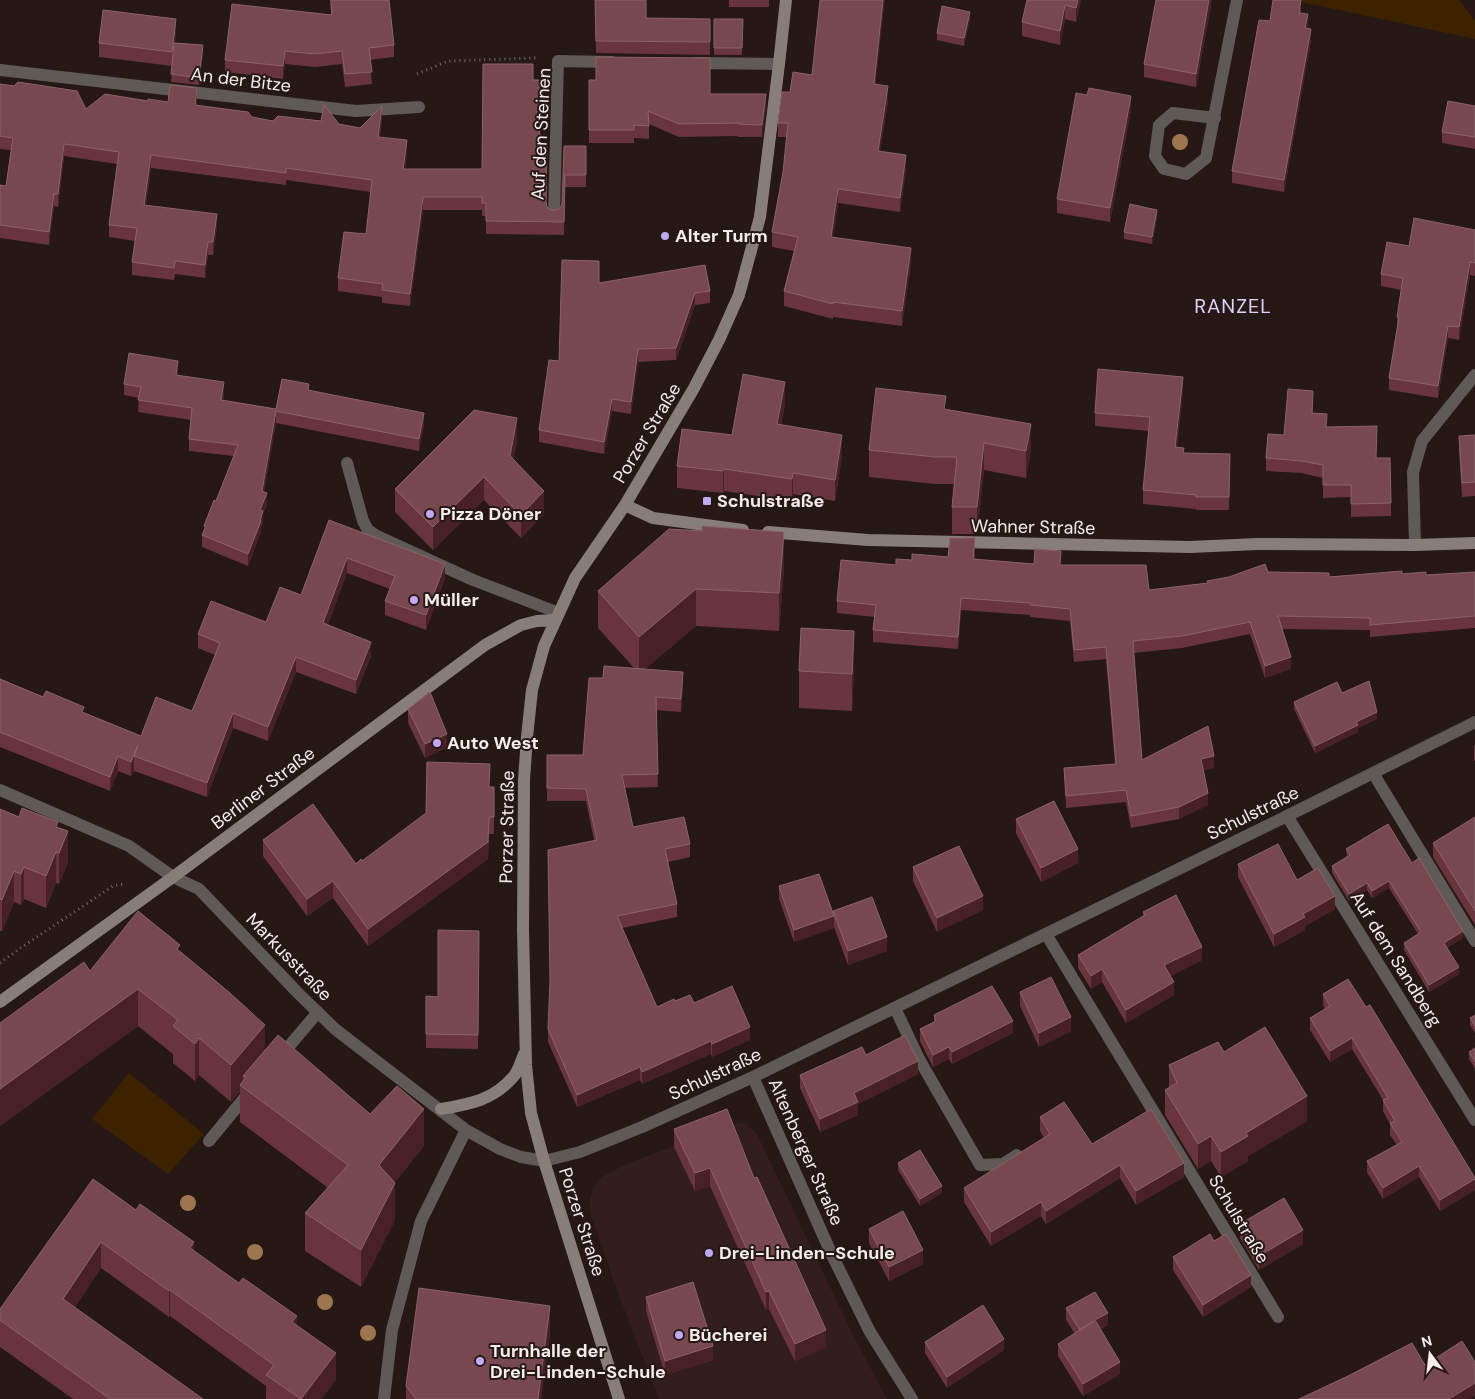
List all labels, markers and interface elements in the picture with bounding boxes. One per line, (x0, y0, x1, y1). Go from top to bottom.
street label: An der Bitze (190, 62, 292, 98)
street label: Auf den Steinen (526, 67, 556, 201)
place label: Alter Turm (675, 224, 768, 248)
marker: Alter Turm (659, 230, 671, 242)
district label: RANZEL (1194, 293, 1272, 319)
street label: Porzer Straße (608, 378, 686, 488)
place label: Schulstraße (717, 489, 825, 513)
marker: Schulstraße (701, 495, 713, 507)
place label: Pizza Döner (440, 502, 541, 526)
marker: Pizza Döner (424, 508, 436, 520)
street label: Wahner Straße (971, 514, 1095, 540)
place label: Müller (424, 588, 479, 612)
marker: Müller (408, 594, 420, 606)
place label: Auto West (447, 731, 539, 755)
marker: Auto West (431, 737, 443, 749)
street label: Berliner Straße (206, 741, 320, 835)
street label: Porzer Straße (494, 770, 520, 884)
street label: Schulstraße (1203, 780, 1303, 846)
street label: Auf dem Sandberg (1345, 887, 1447, 1031)
street label: Markusstraße (241, 908, 337, 1006)
street label: Schulstraße (665, 1042, 765, 1106)
street label: Altenberger Straße (763, 1075, 849, 1229)
street label: Porzer Straße (553, 1165, 611, 1279)
street label: Schulstraße (1203, 1170, 1275, 1268)
place label: Drei-Linden-Schule (719, 1241, 895, 1265)
marker: Drei-Linden-Schule (703, 1247, 715, 1259)
place label: Bücherei (689, 1323, 767, 1347)
marker: Bücherei (673, 1329, 685, 1341)
north arrow (1405, 1329, 1455, 1379)
text: N (1419, 1331, 1434, 1351)
place label: Turnhalle der Drei-Linden-Schule (490, 1339, 666, 1384)
marker: Turnhalle der Drei-Linden-Schule (474, 1355, 486, 1367)

